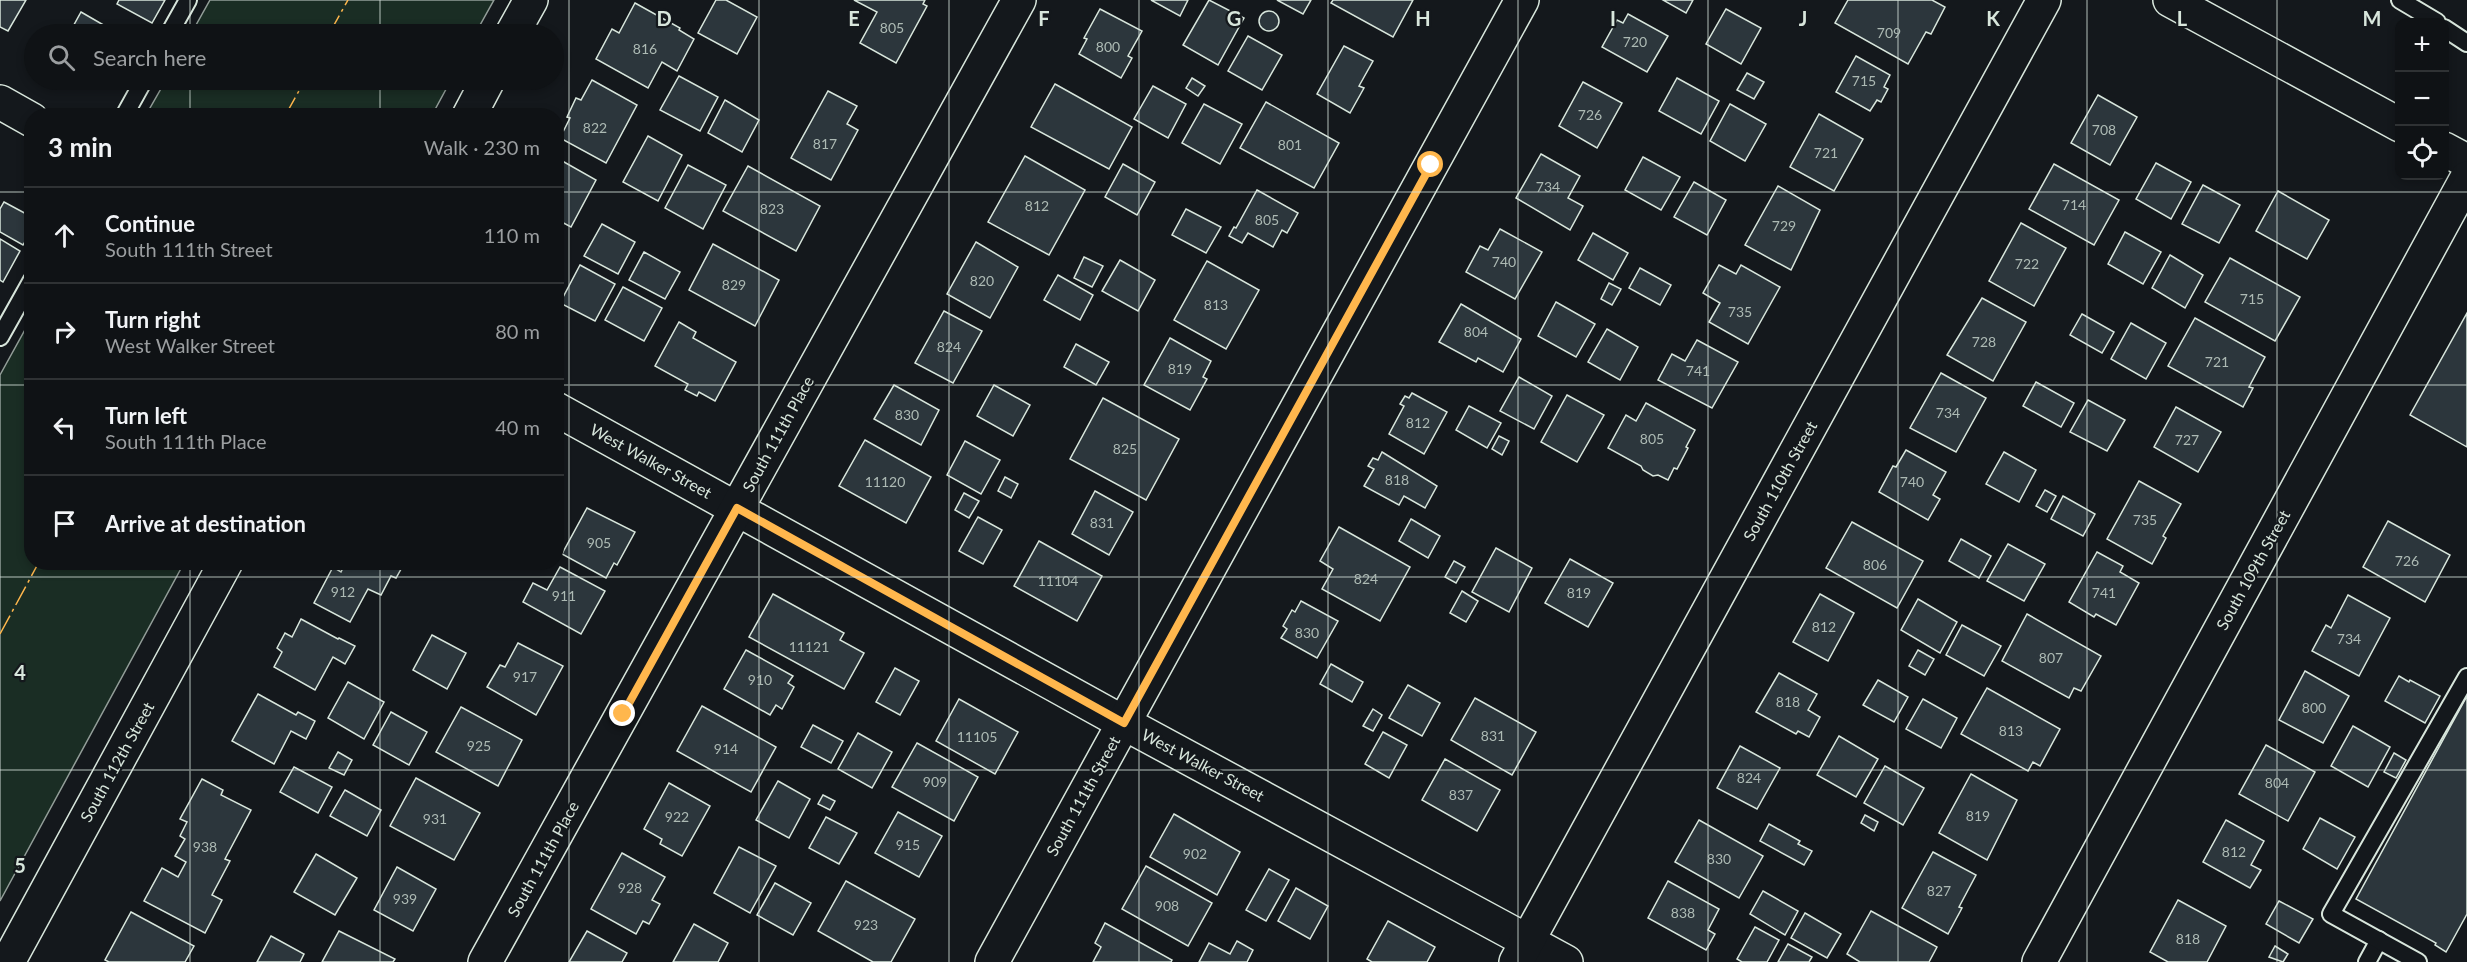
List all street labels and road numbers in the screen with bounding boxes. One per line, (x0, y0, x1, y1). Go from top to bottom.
street label: South 111th Place (738, 373, 817, 495)
street label: South 110th Street (1739, 417, 1821, 544)
street label: West Walker Street (587, 419, 715, 502)
street label: South 109th Street (2212, 506, 2294, 633)
street label: South 112th Street (76, 698, 158, 825)
street label: West Walker Street (1139, 724, 1268, 805)
street label: South 111th Street (1042, 732, 1124, 859)
street label: South 111th Place (503, 798, 582, 920)

